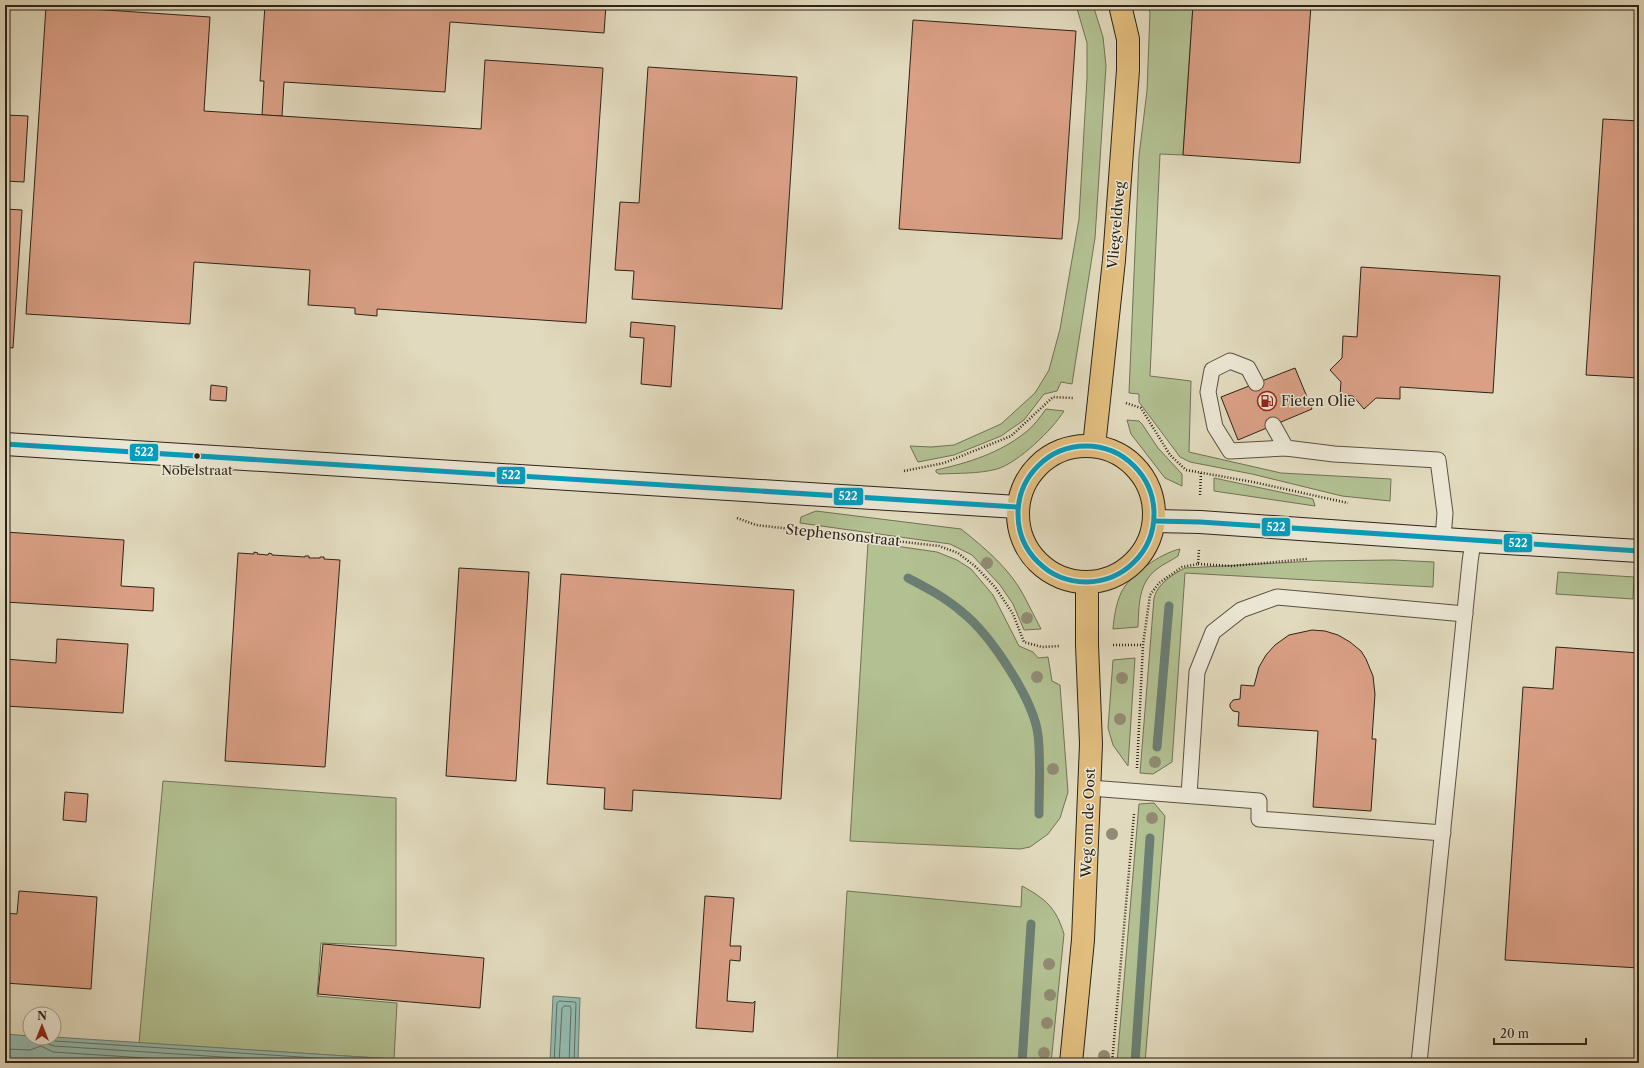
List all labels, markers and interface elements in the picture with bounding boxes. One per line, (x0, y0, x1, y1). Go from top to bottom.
street label: Vliegveldweg (1103, 180, 1129, 271)
fuel station icon: Fieten Olie (1256, 390, 1278, 412)
place label: Fieten Olie (1281, 392, 1355, 410)
line badge: 522 (129, 443, 159, 462)
text: 522 (134, 445, 154, 459)
marker: Nobelstraat (192, 451, 202, 461)
place label: Nobelstraat (161, 462, 233, 478)
line badge: 522 (496, 466, 526, 485)
text: 522 (501, 468, 521, 482)
line badge: 522 (833, 487, 864, 506)
text: 522 (838, 489, 858, 503)
line badge: 522 (1261, 517, 1291, 537)
street label: Stephensonstraat (785, 520, 901, 550)
text: 522 (1266, 520, 1286, 534)
line badge: 522 (1503, 533, 1533, 553)
text: 522 (1508, 536, 1528, 550)
street label: Weg om de Oost (1077, 768, 1099, 879)
north arrow (22, 1006, 62, 1046)
text: N (37, 1009, 47, 1023)
scale bar (1494, 1020, 1586, 1046)
text: 20 m (1500, 1026, 1529, 1041)

